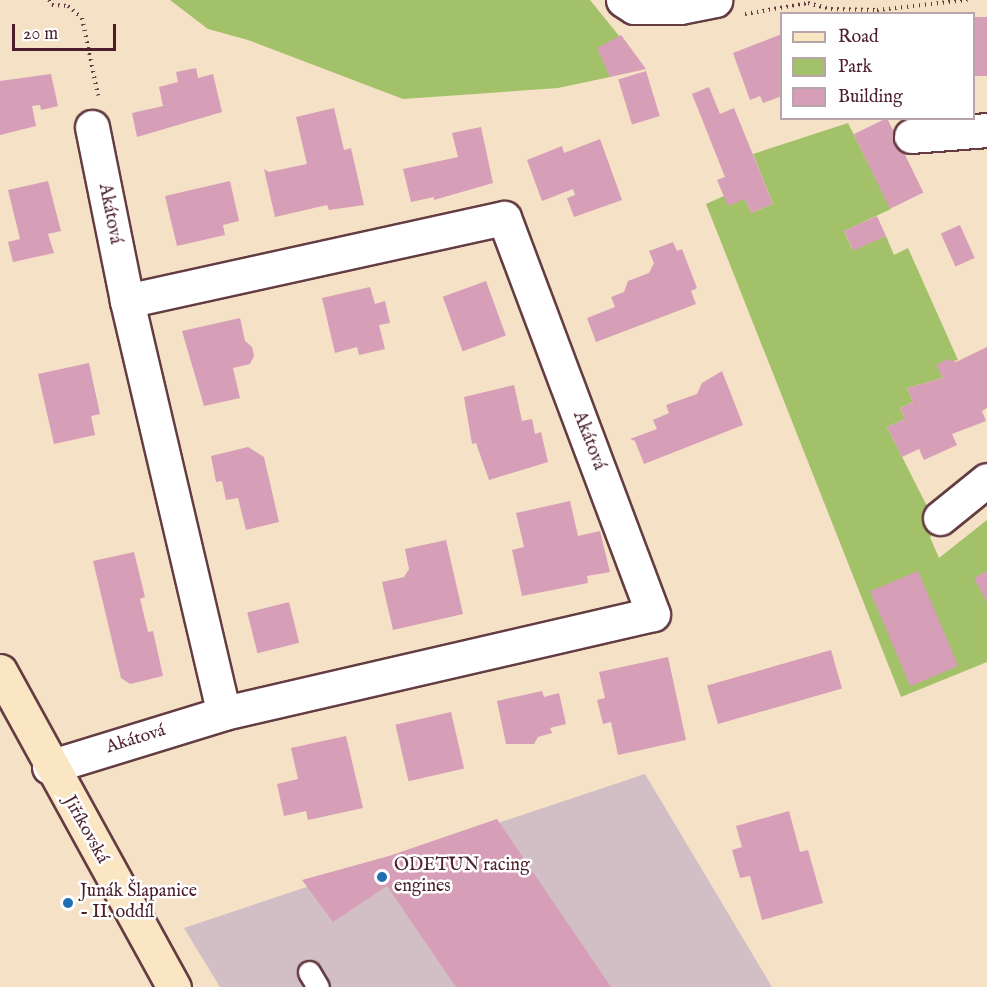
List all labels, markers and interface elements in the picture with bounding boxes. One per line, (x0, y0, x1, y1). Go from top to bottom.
scale bar (15, 12, 118, 50)
legend (780, 12, 975, 120)
text: 20 m (23, 23, 58, 46)
text: Road (838, 26, 879, 49)
text: Park (838, 56, 872, 79)
text: Building (838, 86, 903, 109)
street label: Akátová (93, 182, 125, 246)
street label: Akátová (567, 409, 609, 473)
street label: Akátová (104, 721, 168, 759)
street label: Jiříkovská (58, 792, 112, 868)
place label: ODETUN racing engines (394, 856, 530, 898)
marker: ODETUN racing engines (375, 870, 389, 884)
place label: Junák Šlapanice - II. oddíl (80, 882, 197, 924)
marker: Junák Šlapanice - II. oddíl (61, 896, 75, 910)

